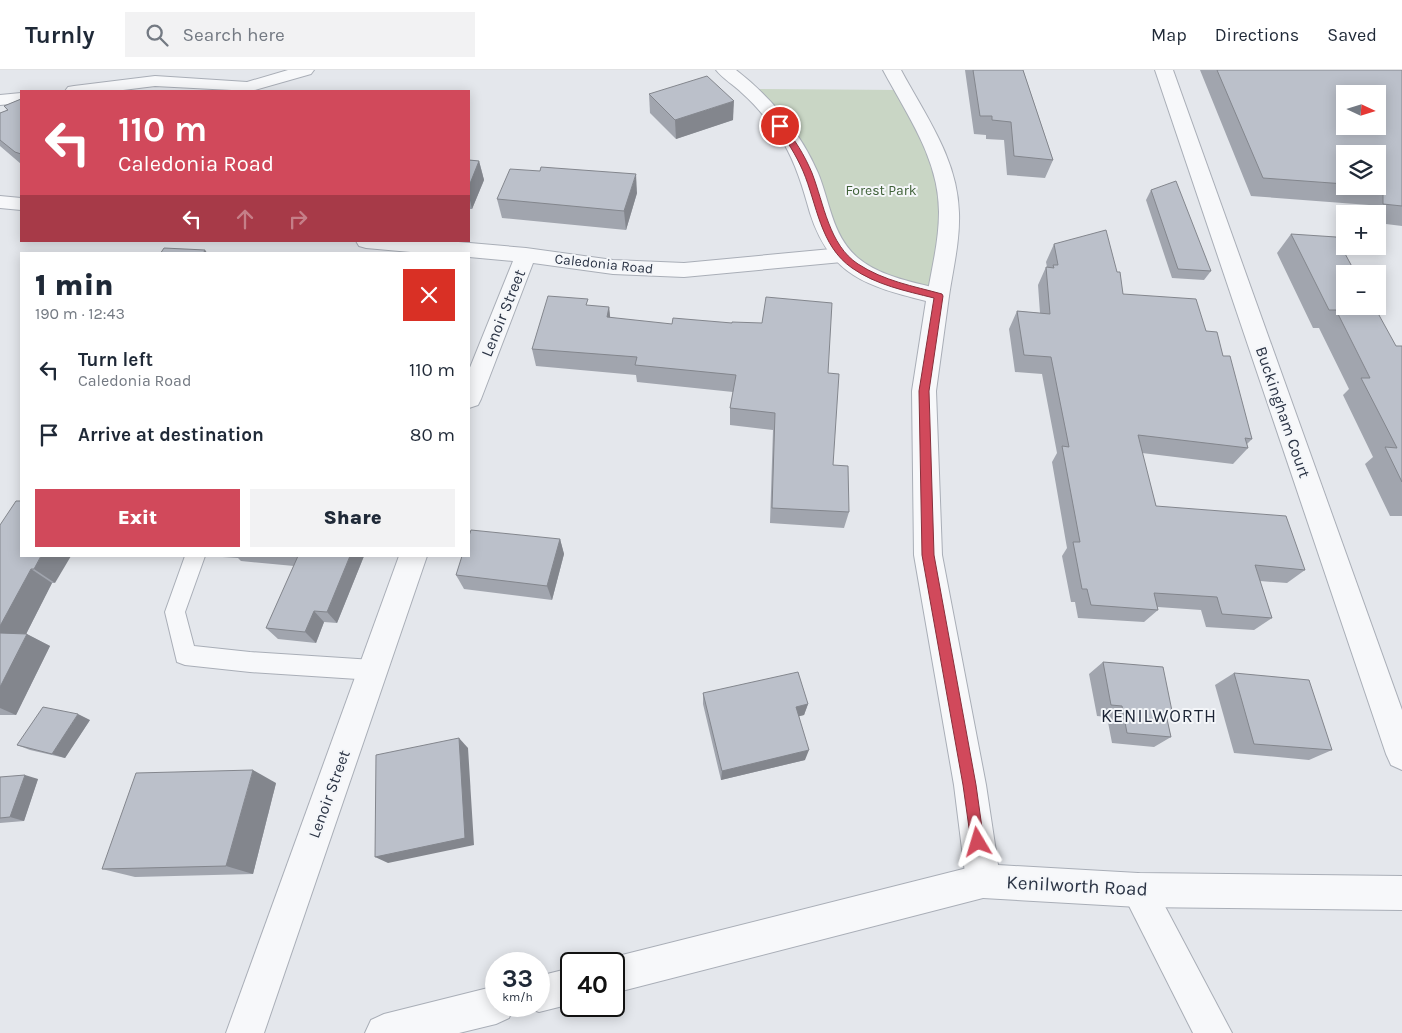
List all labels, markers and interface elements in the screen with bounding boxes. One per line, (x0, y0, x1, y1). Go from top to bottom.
search box (125, 12, 475, 57)
text: Turnly (25, 21, 95, 49)
icon: search (143, 21, 171, 49)
text: Search here (183, 24, 285, 46)
text: Map (1151, 24, 1187, 46)
text: Directions (1215, 24, 1299, 46)
text: Saved (1327, 24, 1377, 46)
north arrow (1336, 85, 1386, 135)
map controls (1336, 85, 1386, 315)
pin (759, 105, 801, 147)
text: 110 m (118, 109, 207, 150)
icon: left (35, 110, 100, 175)
icon: arrive (766, 112, 794, 140)
button: layers (1336, 145, 1386, 195)
text: Caledonia Road (118, 151, 274, 177)
park label: Forest Park (845, 182, 917, 199)
icon: left (178, 205, 206, 233)
icon: ahead (231, 205, 259, 233)
icon: right (284, 205, 312, 233)
button: + (1336, 205, 1386, 255)
street label: Caledonia Road (554, 250, 654, 278)
button: − (1336, 265, 1386, 315)
text: 1 min (35, 267, 114, 303)
street label: Lenoir Street (477, 267, 529, 359)
button: close (403, 269, 455, 321)
text: 190 m · 12:43 (35, 304, 125, 323)
street label: Buckingham Court (1252, 344, 1314, 480)
text: Turn left (78, 349, 153, 371)
icon: left (35, 356, 63, 384)
text: 110 m (409, 359, 455, 381)
text: Caledonia Road (78, 371, 191, 390)
icon: arrive (35, 421, 63, 449)
text: Arrive at destination (78, 424, 264, 446)
text: 80 m (410, 424, 455, 446)
button: Exit (35, 489, 240, 547)
button: Share (250, 489, 455, 547)
district label: KENILWORTH (1101, 705, 1217, 727)
street label: Lenoir Street (304, 747, 354, 841)
position arrow (951, 815, 1003, 867)
street label: Kenilworth Road (1006, 871, 1148, 901)
speed limit sign: 40 (560, 952, 625, 1017)
text: 33 (502, 964, 533, 993)
text: km/h (502, 990, 533, 1004)

